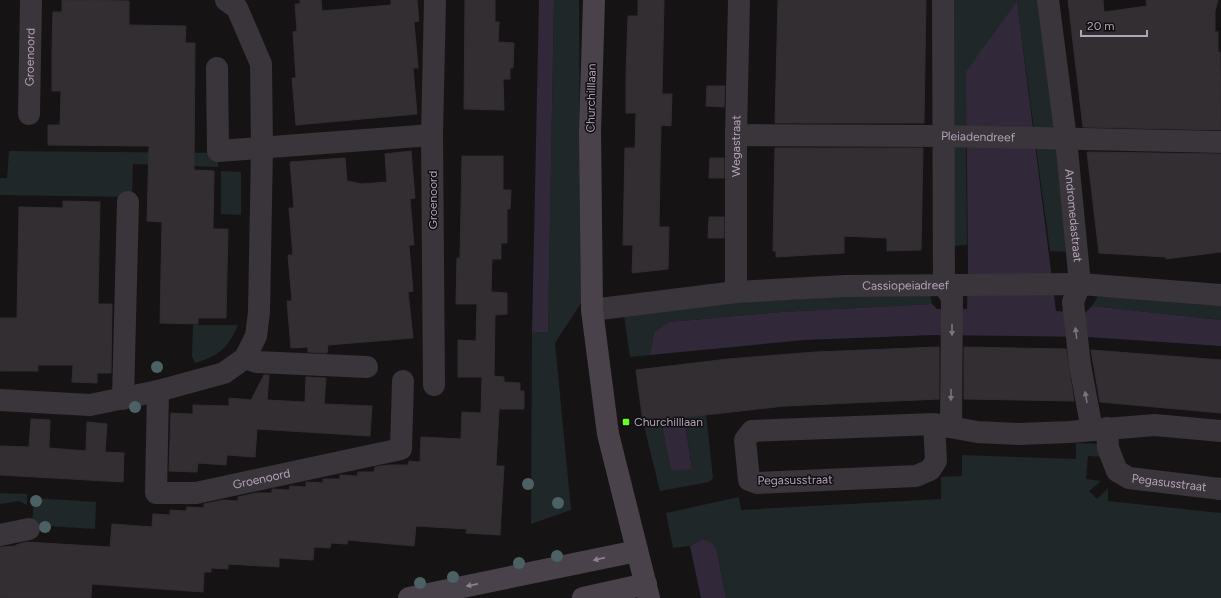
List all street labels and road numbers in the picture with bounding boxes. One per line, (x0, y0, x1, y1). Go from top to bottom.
street label: Groenoord (22, 28, 38, 86)
street label: Churchilllaan (583, 63, 599, 133)
street label: Wegastraat (729, 115, 743, 177)
street label: Pleiadendreef (941, 129, 1016, 145)
street label: Andromedastraat (1062, 168, 1085, 263)
street label: Groenoord (426, 171, 440, 229)
street label: Cassiopeiadreef (862, 278, 950, 293)
street label: Groenoord (231, 466, 292, 492)
street label: Pegasusstraat (1131, 471, 1208, 494)
street label: Pegasusstraat (757, 472, 833, 488)

